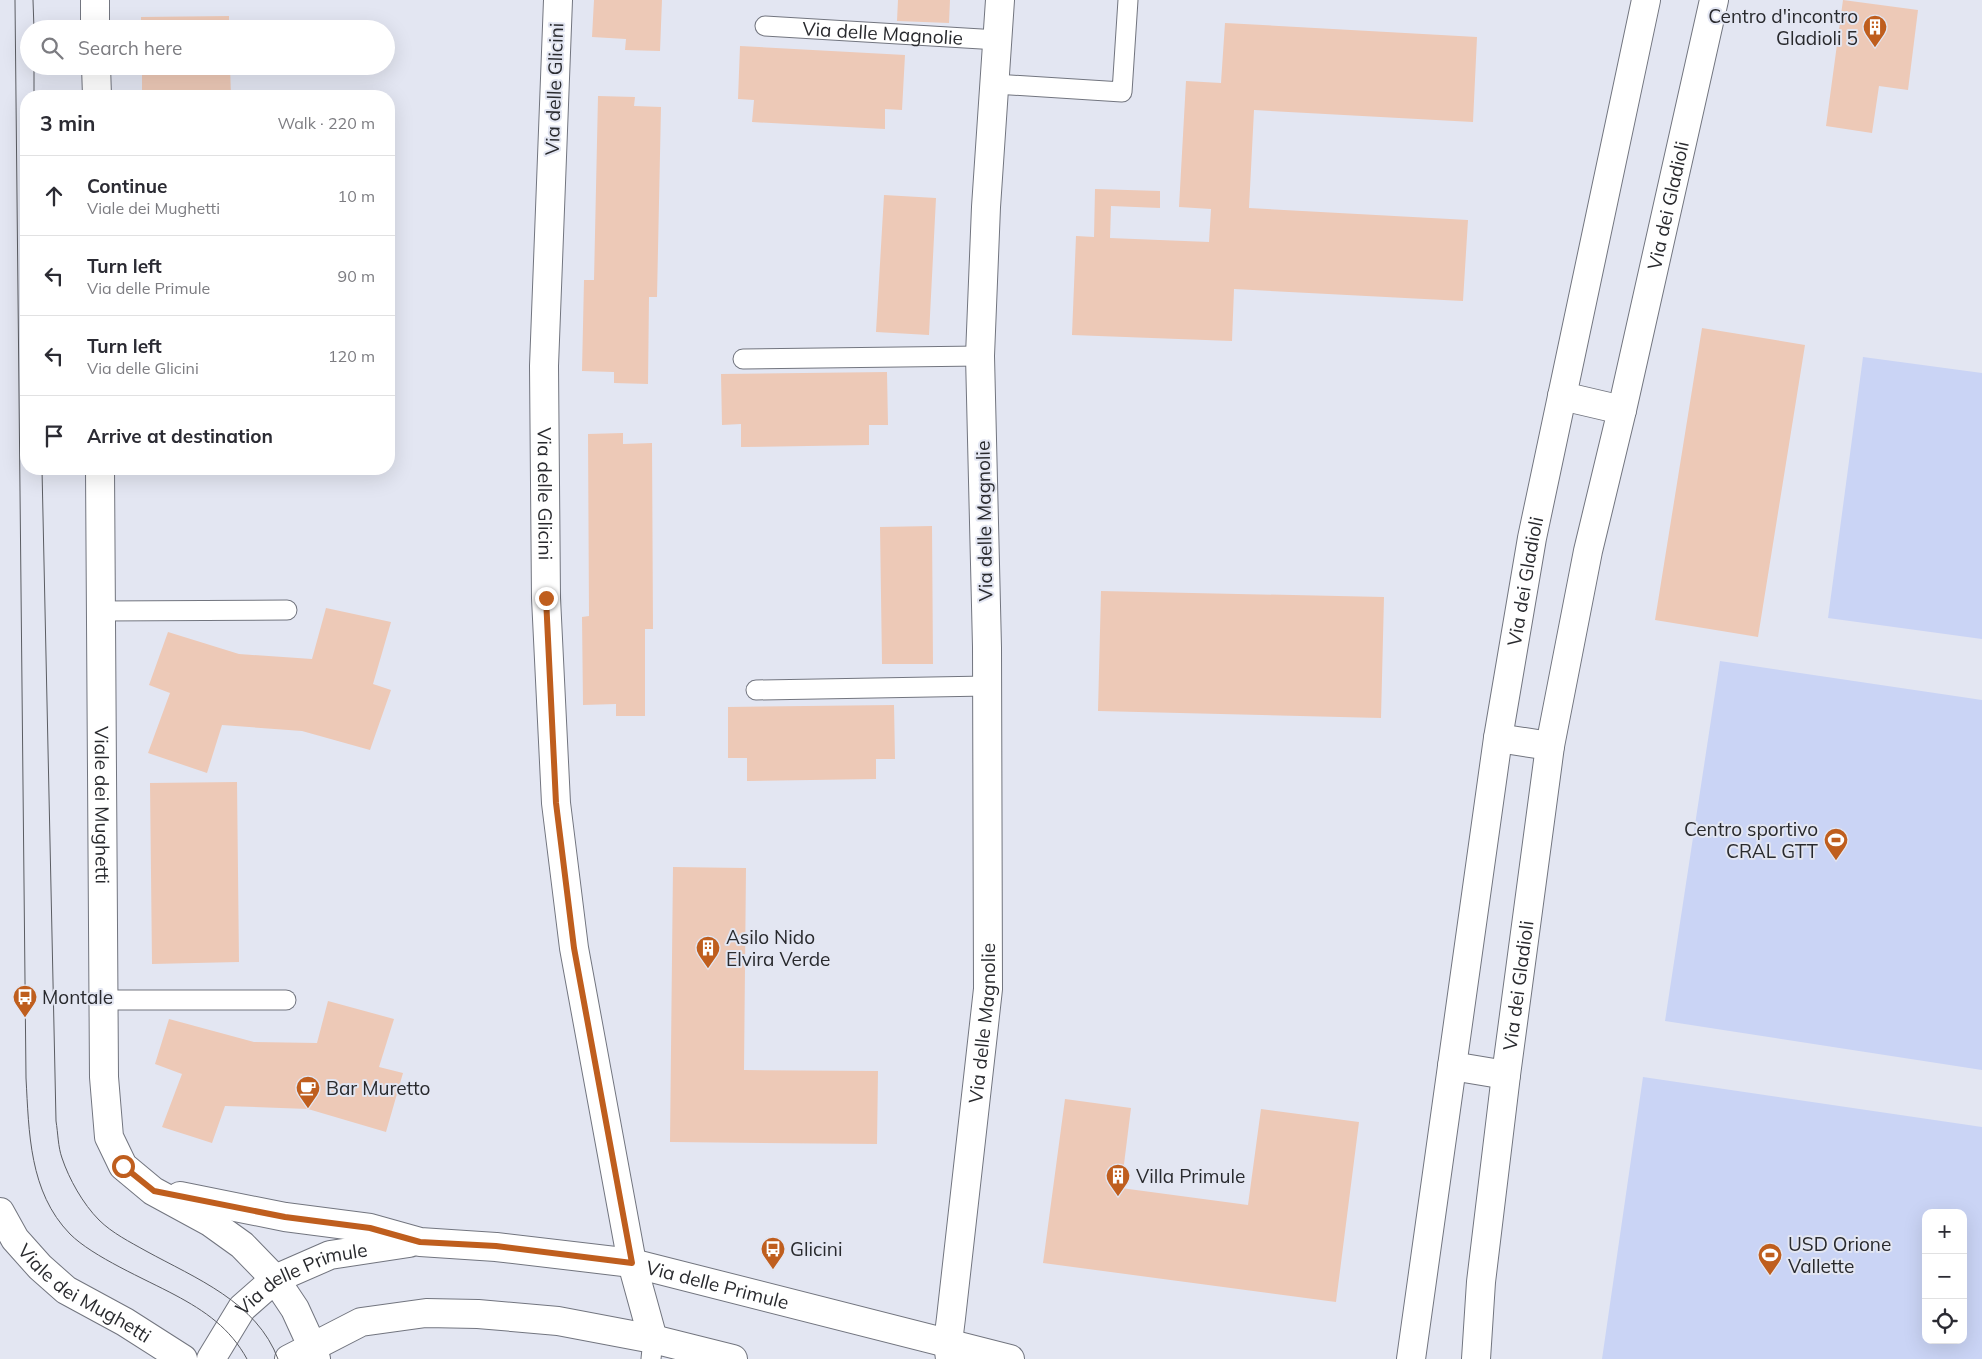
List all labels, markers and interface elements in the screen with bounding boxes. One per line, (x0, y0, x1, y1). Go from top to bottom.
place label: Centro d'incontro Gladioli 5 (1708, 4, 1858, 50)
building icon: Centro d'incontro Gladioli 5 (1862, 14, 1888, 48)
street label: Via delle Magnolie (802, 16, 964, 50)
search box (20, 20, 395, 75)
street label: Via delle Glicini (540, 22, 568, 156)
icon: search (38, 34, 66, 62)
text: Search here (78, 36, 182, 60)
text: 3 min (40, 110, 95, 136)
text: Walk · 220 m (277, 113, 375, 133)
street label: Via dei Gladioli (1642, 139, 1694, 272)
text: Continue (87, 174, 167, 198)
icon: ahead (40, 182, 68, 210)
text: 10 m (338, 186, 375, 206)
text: Viale dei Mughetti (87, 198, 220, 218)
text: Turn left (87, 254, 162, 278)
icon: left (40, 262, 68, 290)
text: 90 m (338, 266, 375, 286)
text: Via delle Primule (87, 278, 210, 298)
text: Turn left (87, 334, 162, 358)
icon: left (40, 342, 68, 370)
text: 120 m (328, 346, 375, 366)
text: Via delle Glicini (87, 358, 199, 378)
icon: arrive (40, 422, 68, 450)
text: Arrive at destination (87, 424, 273, 448)
street label: Via delle Glicini (533, 427, 558, 560)
street label: Via delle Magnolie (971, 440, 997, 602)
street label: Via dei Gladioli (1502, 514, 1548, 648)
route end (535, 587, 558, 610)
street label: Viale dei Mughetti (90, 726, 115, 884)
place label: Centro sportivo CRAL GTT (1684, 817, 1819, 863)
sports icon: Centro sportivo CRAL GTT (1823, 827, 1849, 861)
street label: Via dei Gladioli (1497, 919, 1539, 1052)
place label: Asilo Nido Elvira Verde (726, 925, 830, 971)
building icon: Asilo Nido Elvira Verde (695, 935, 721, 969)
street label: Via delle Magnolie (963, 943, 1000, 1104)
bus stop icon: Montale (12, 984, 38, 1018)
place label: Montale (42, 985, 113, 1009)
cafe icon: Bar Muretto (295, 1075, 321, 1109)
place label: Bar Muretto (326, 1076, 430, 1100)
route start (112, 1155, 135, 1178)
building icon: Villa Primule (1105, 1163, 1131, 1197)
place label: Villa Primule (1136, 1164, 1245, 1188)
map controls (1922, 1209, 1967, 1344)
button: + (1922, 1209, 1967, 1254)
place label: USD Orione Vallette (1788, 1232, 1891, 1278)
bus stop icon: Glicini (760, 1236, 786, 1270)
street label: Via delle Primule (230, 1237, 369, 1320)
place label: Glicini (790, 1237, 843, 1261)
street label: Viale dei Mughetti (13, 1239, 156, 1348)
sports icon: USD Orione Vallette (1757, 1242, 1783, 1276)
button: − (1922, 1254, 1967, 1299)
street label: Via delle Primule (644, 1255, 791, 1314)
button: locate (1922, 1299, 1967, 1344)

